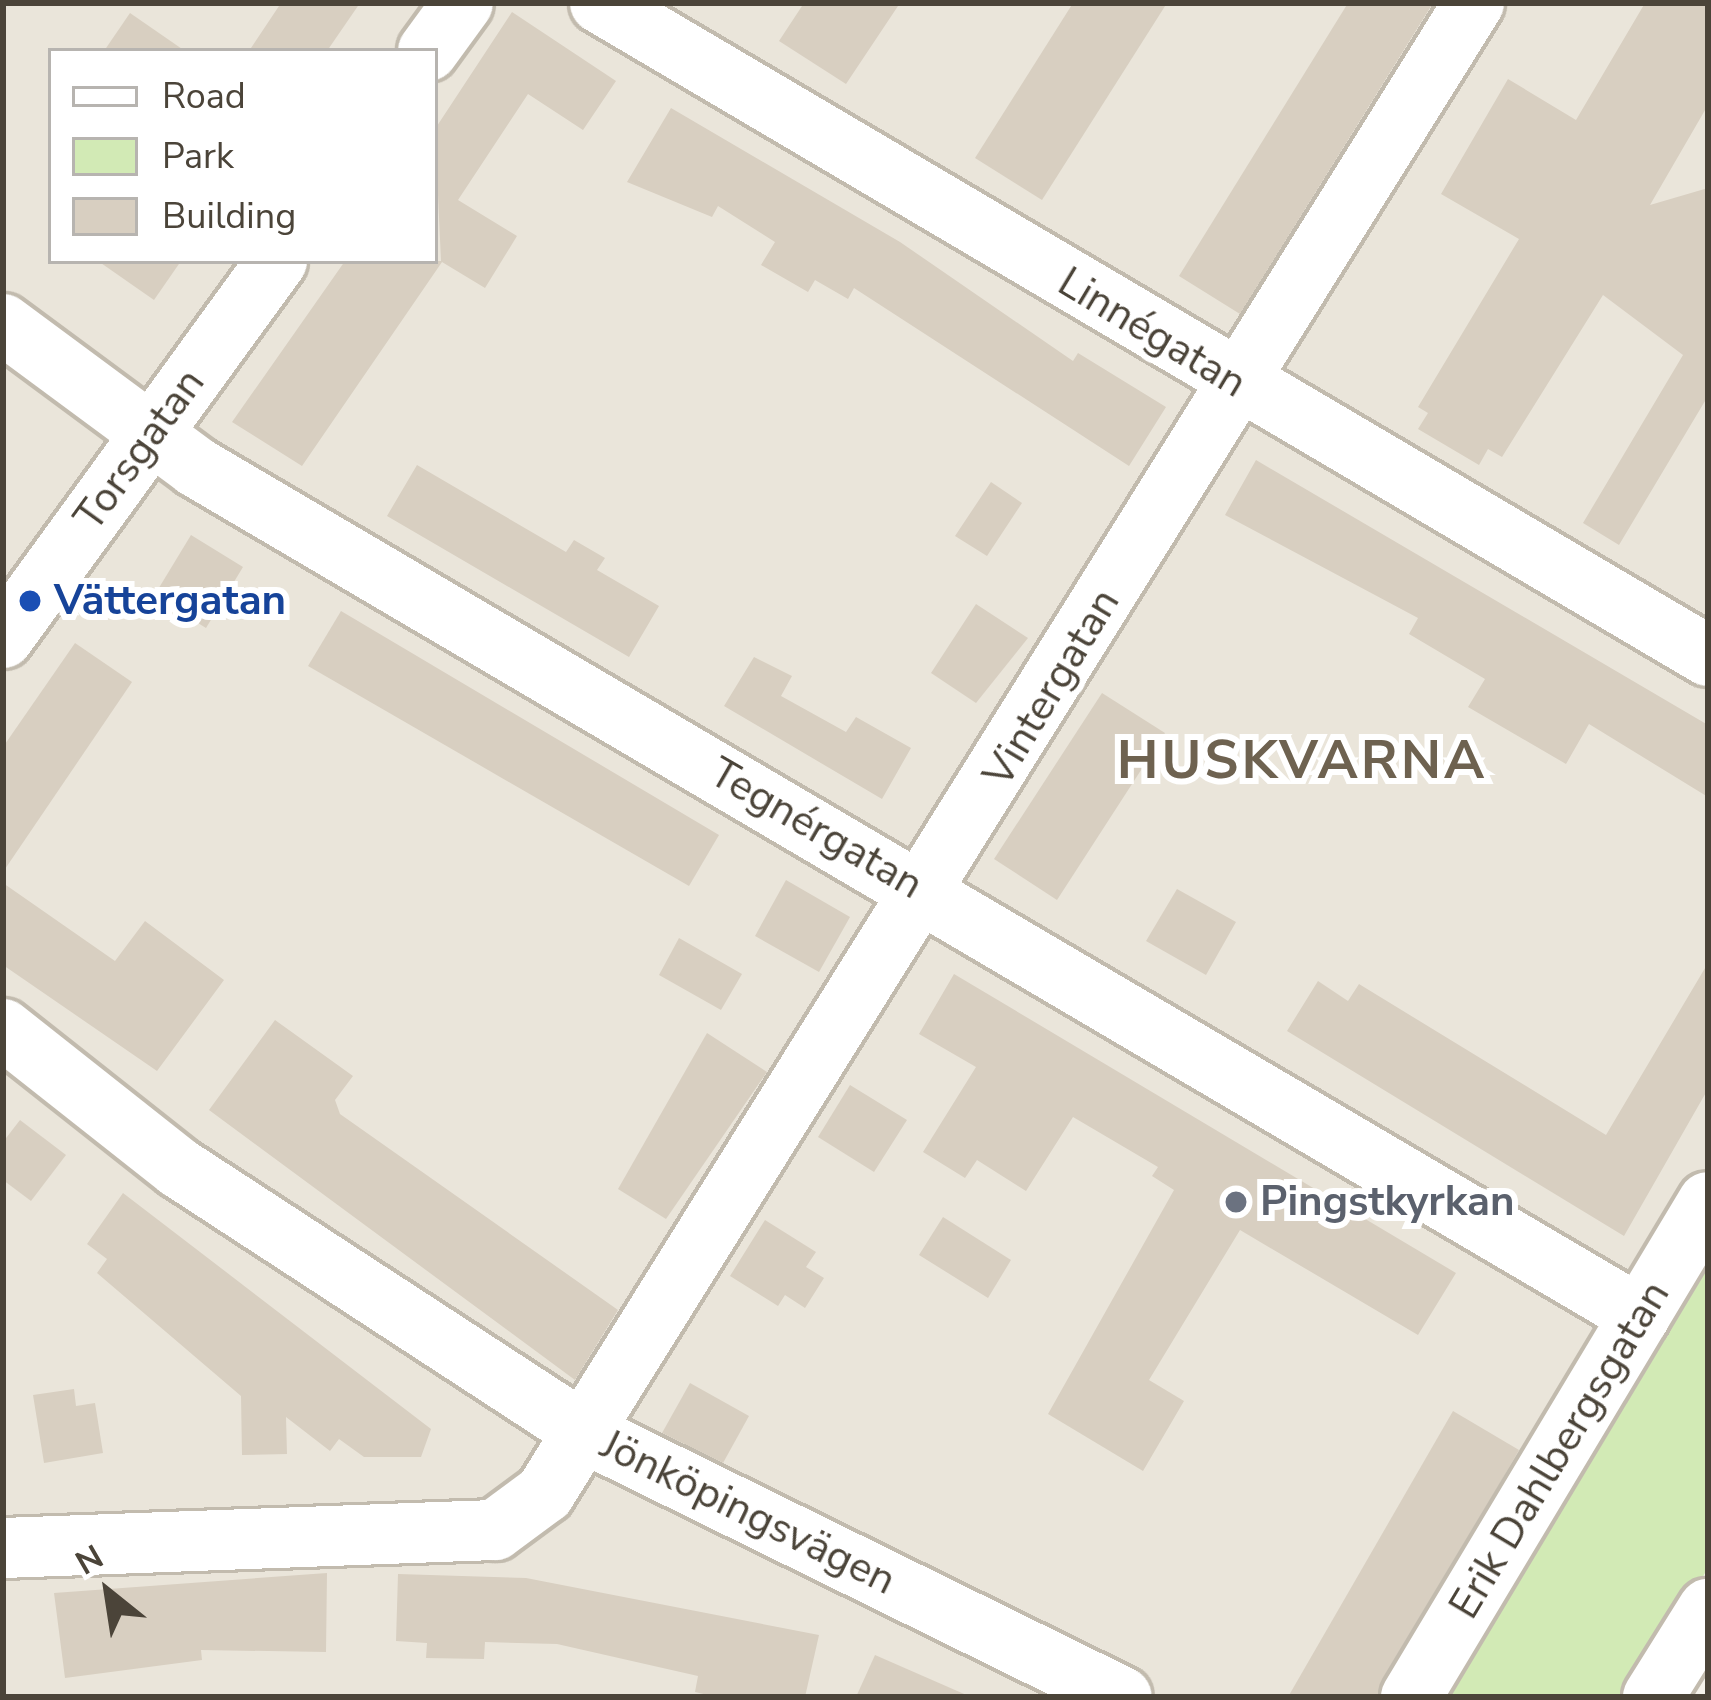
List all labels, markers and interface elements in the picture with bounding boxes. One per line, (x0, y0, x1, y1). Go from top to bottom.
legend (48, 48, 438, 264)
text: Road (162, 72, 246, 121)
text: Park (162, 132, 234, 181)
text: Building (162, 192, 296, 241)
street label: Linnégatan (1049, 257, 1255, 409)
street label: Torsgatan (64, 359, 216, 541)
place label: Vättergatan (54, 576, 286, 626)
street label: Vintergatan (973, 580, 1131, 796)
marker: Vättergatan (17, 588, 43, 614)
district label: HUSKVARNA (1117, 728, 1487, 792)
street label: Tegnérgatan (700, 748, 932, 910)
place label: Pingstkyrkan (1260, 1177, 1515, 1227)
marker: Pingstkyrkan (1223, 1189, 1249, 1215)
street label: Erik Dahlbergsgatan (1439, 1272, 1681, 1628)
street label: Jönköpingsvägen (593, 1420, 903, 1606)
north arrow (48, 1532, 168, 1652)
text: N (68, 1535, 112, 1586)

